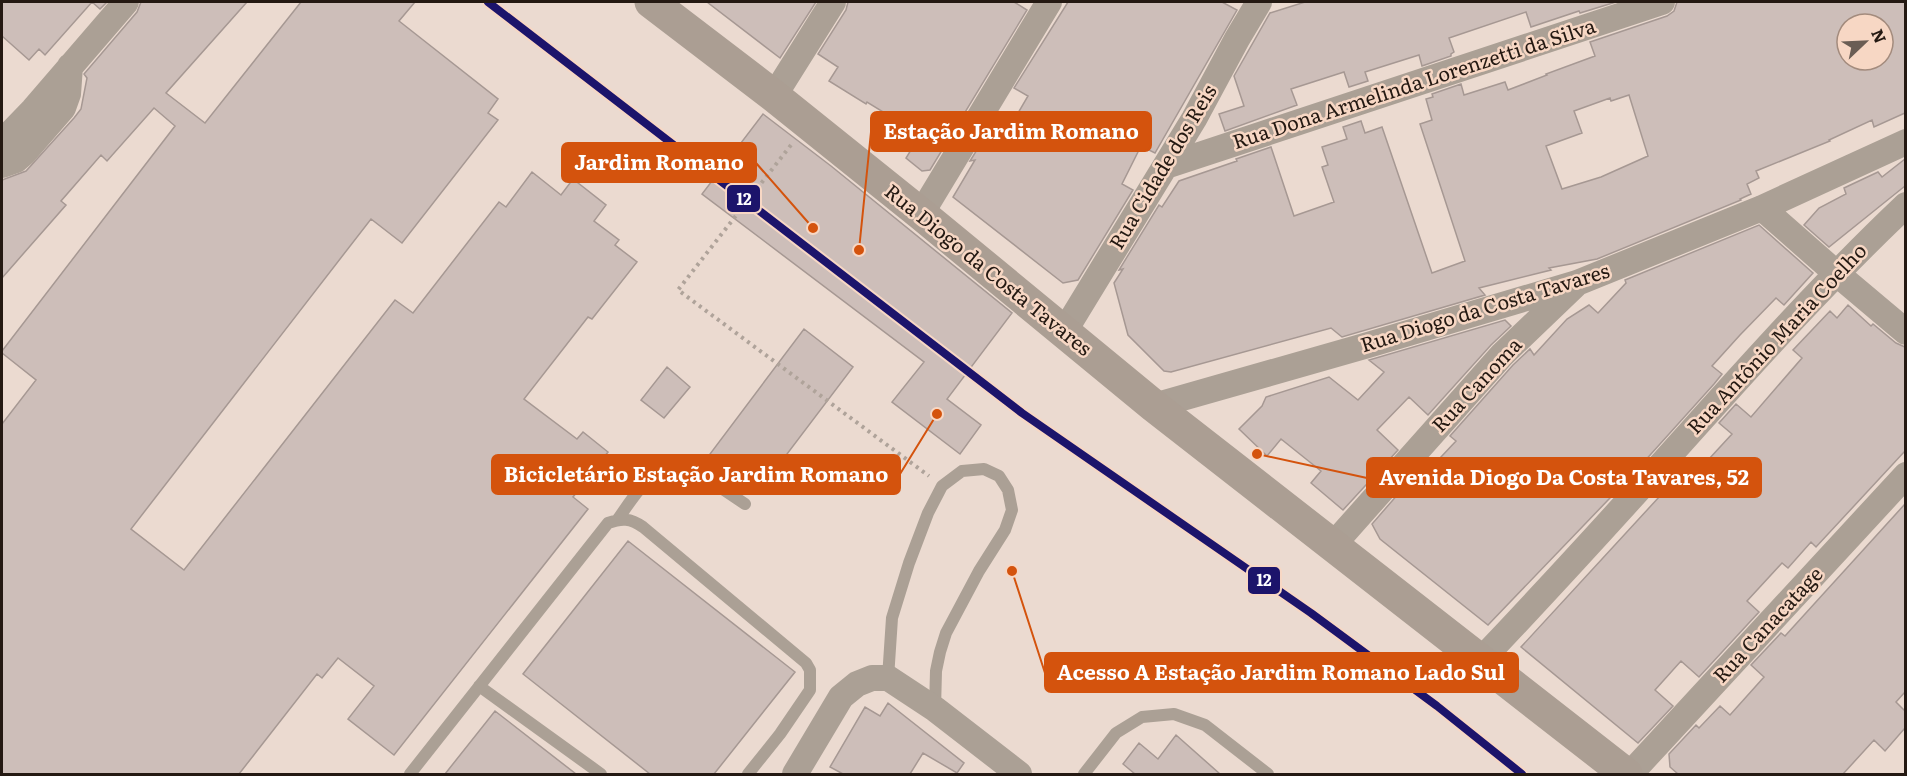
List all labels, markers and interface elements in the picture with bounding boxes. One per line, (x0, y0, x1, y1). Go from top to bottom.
street label: Rua Dona Armelinda Lorenzetti da Silva (1228, 9, 1599, 155)
north arrow (1835, 12, 1895, 72)
text: N (1866, 25, 1893, 47)
street label: Rua Cidade dos Reis (1100, 78, 1222, 254)
callout: Estação Jardim Romano (871, 112, 1151, 151)
text: Estação Jardim Romano (883, 114, 1139, 145)
callout: Jardim Romano (562, 143, 756, 182)
text: Jardim Romano (574, 145, 744, 176)
street label: Rua Diogo da Costa Tavares (879, 175, 1099, 362)
line badge: 12 (726, 184, 761, 213)
text: 12 (736, 186, 752, 210)
street label: Rua Antônio Maria Coelho (1679, 235, 1872, 440)
street label: Rua Diogo da Costa Tavares (1356, 254, 1613, 358)
street label: Rua Canoma (1424, 329, 1528, 438)
callout: Bicicletário Estação Jardim Romano (492, 455, 900, 494)
text: Bicicletário Estação Jardim Romano (504, 457, 888, 488)
callout: Avenida Diogo Da Costa Tavares, 52 (1367, 458, 1761, 497)
text: Avenida Diogo Da Costa Tavares, 52 (1379, 460, 1749, 491)
street label: Rua Canacatage (1705, 559, 1828, 688)
line badge: 12 (1247, 566, 1281, 595)
text: 12 (1256, 567, 1272, 591)
callout: Acesso A Estação Jardim Romano Lado Sul (1045, 653, 1518, 692)
text: Acesso A Estação Jardim Romano Lado Sul (1057, 655, 1506, 686)

